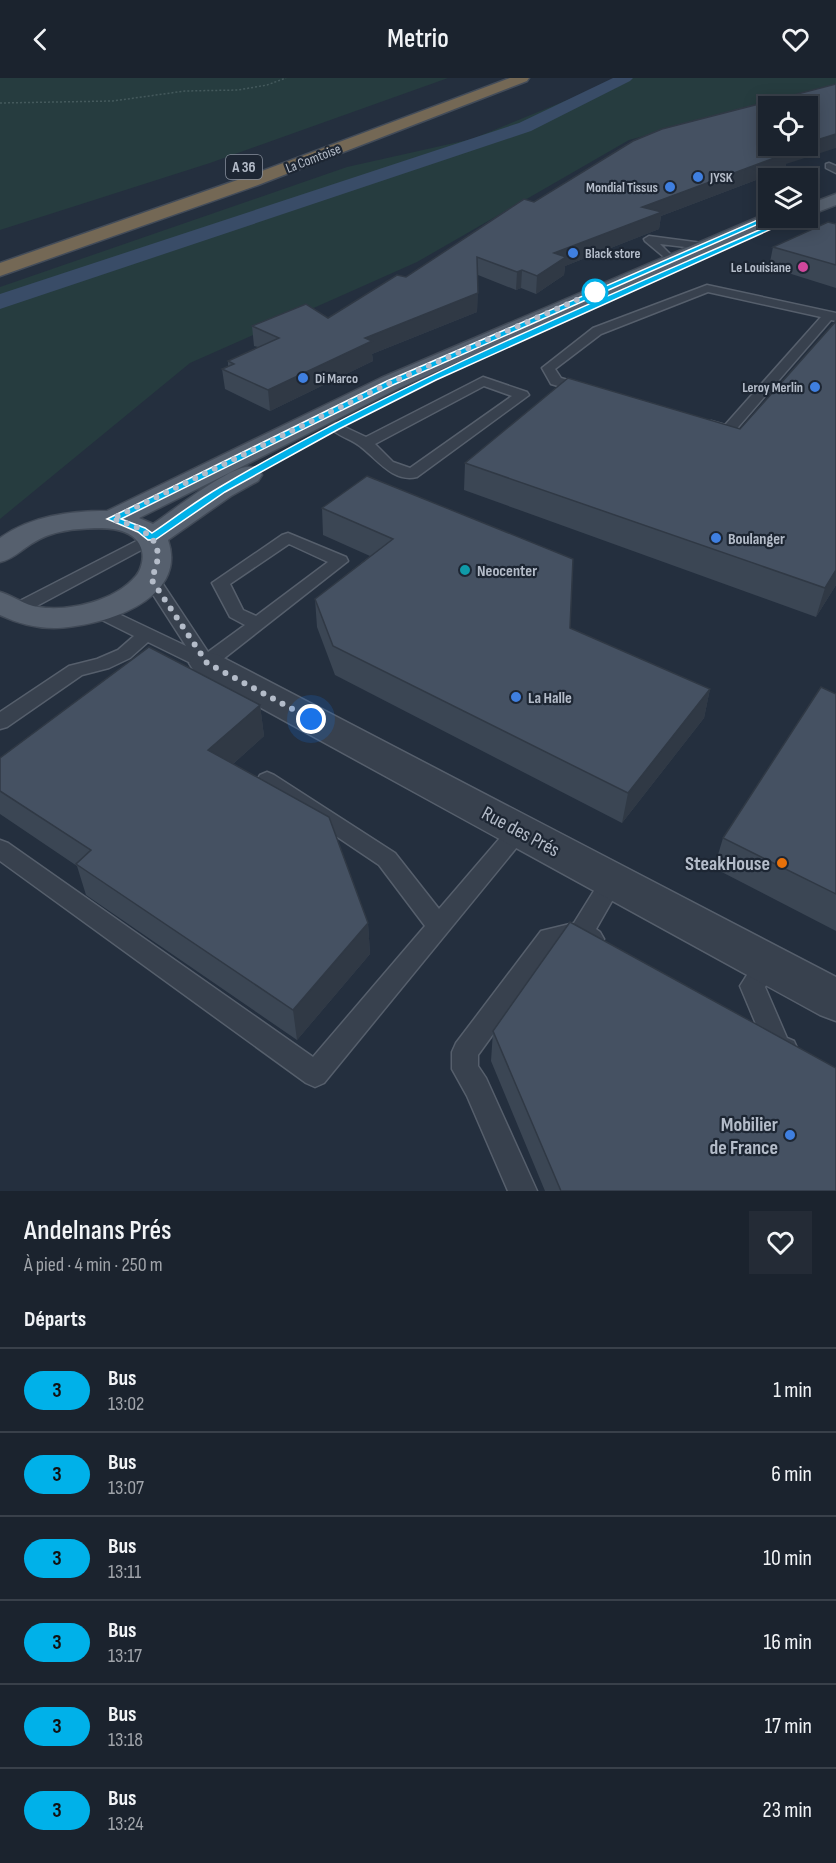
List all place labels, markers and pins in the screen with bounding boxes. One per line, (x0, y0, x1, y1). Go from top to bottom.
place label: JYSK (709, 169, 733, 186)
marker: JYSK (691, 170, 705, 184)
place label: Mondial Tissus (586, 179, 658, 196)
marker: Mondial Tissus (663, 180, 677, 194)
place label: Black store (585, 245, 640, 262)
marker: Black store (566, 246, 580, 260)
place label: Le Louisiane (731, 259, 791, 276)
marker: Le Louisiane (796, 260, 810, 274)
unlabelled marker (582, 279, 608, 305)
place label: Di Marco (315, 370, 358, 387)
marker: Di Marco (296, 371, 310, 385)
place label: Leroy Merlin (742, 379, 803, 396)
marker: Leroy Merlin (808, 380, 822, 394)
place label: Boulanger (728, 530, 785, 549)
marker: Boulanger (709, 531, 723, 545)
place label: Neocenter (477, 562, 537, 581)
marker: Neocenter (458, 563, 472, 577)
place label: La Halle (528, 689, 572, 708)
marker: La Halle (509, 690, 523, 704)
place label: SteakHouse (685, 852, 770, 876)
marker: SteakHouse (775, 856, 789, 870)
place label: Mobilier de France (710, 1113, 778, 1160)
marker: Mobilier de France (783, 1128, 797, 1142)

